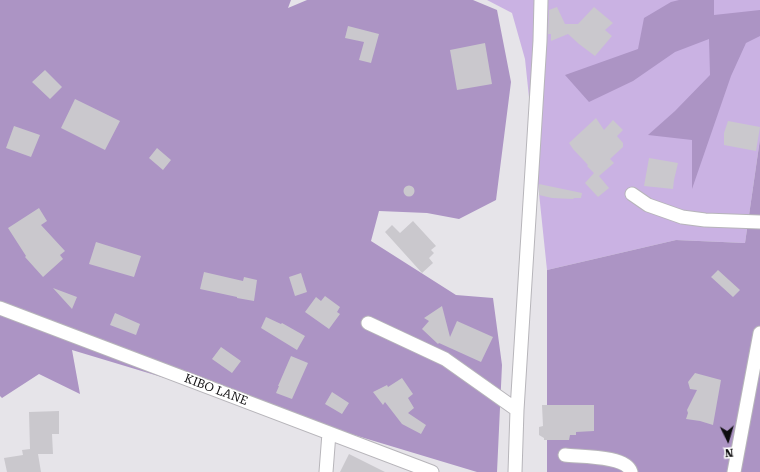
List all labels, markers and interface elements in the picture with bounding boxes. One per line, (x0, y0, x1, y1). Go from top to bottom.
street label: KIBO LANE (182, 371, 250, 409)
north arrow (708, 420, 748, 460)
text: N (724, 446, 734, 459)

